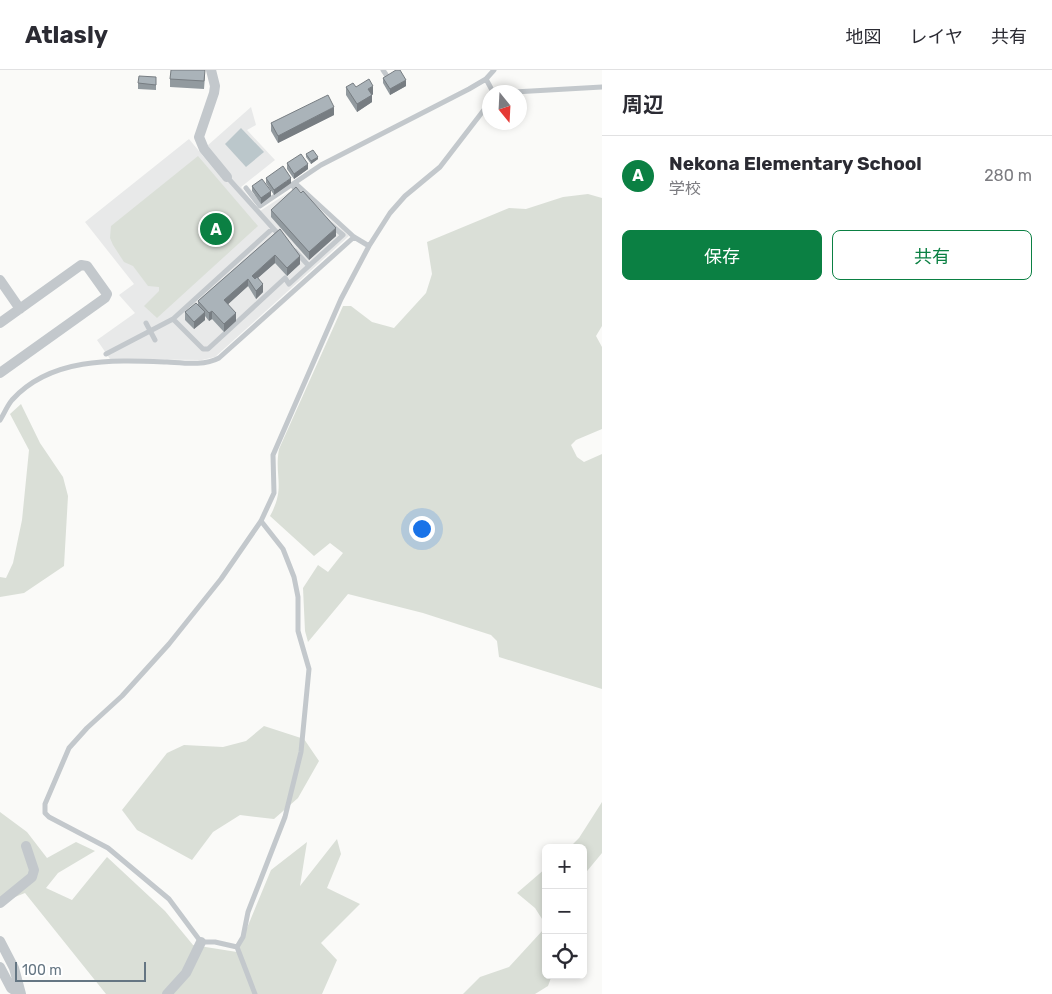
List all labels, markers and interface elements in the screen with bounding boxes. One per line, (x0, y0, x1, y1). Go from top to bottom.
text: Atlasly (25, 21, 108, 49)
text: 地図 (846, 26, 882, 48)
text: レイヤ (910, 26, 963, 48)
text: 共有 (991, 26, 1027, 48)
north arrow (482, 85, 527, 130)
text: 周辺 (622, 92, 664, 117)
text: Nekona Elementary School (669, 152, 922, 175)
text: A (632, 166, 644, 185)
text: 280 m (984, 166, 1032, 185)
text: 学校 (669, 179, 701, 198)
pin: A (200, 210, 232, 248)
button: 保存 (622, 230, 822, 280)
button: 共有 (832, 230, 1032, 280)
your location (409, 516, 435, 542)
map controls (542, 844, 587, 979)
button: + (542, 844, 587, 889)
button: − (542, 889, 587, 934)
button: locate (542, 934, 587, 979)
scale bar (15, 959, 146, 982)
text: 100 m (22, 962, 62, 979)

